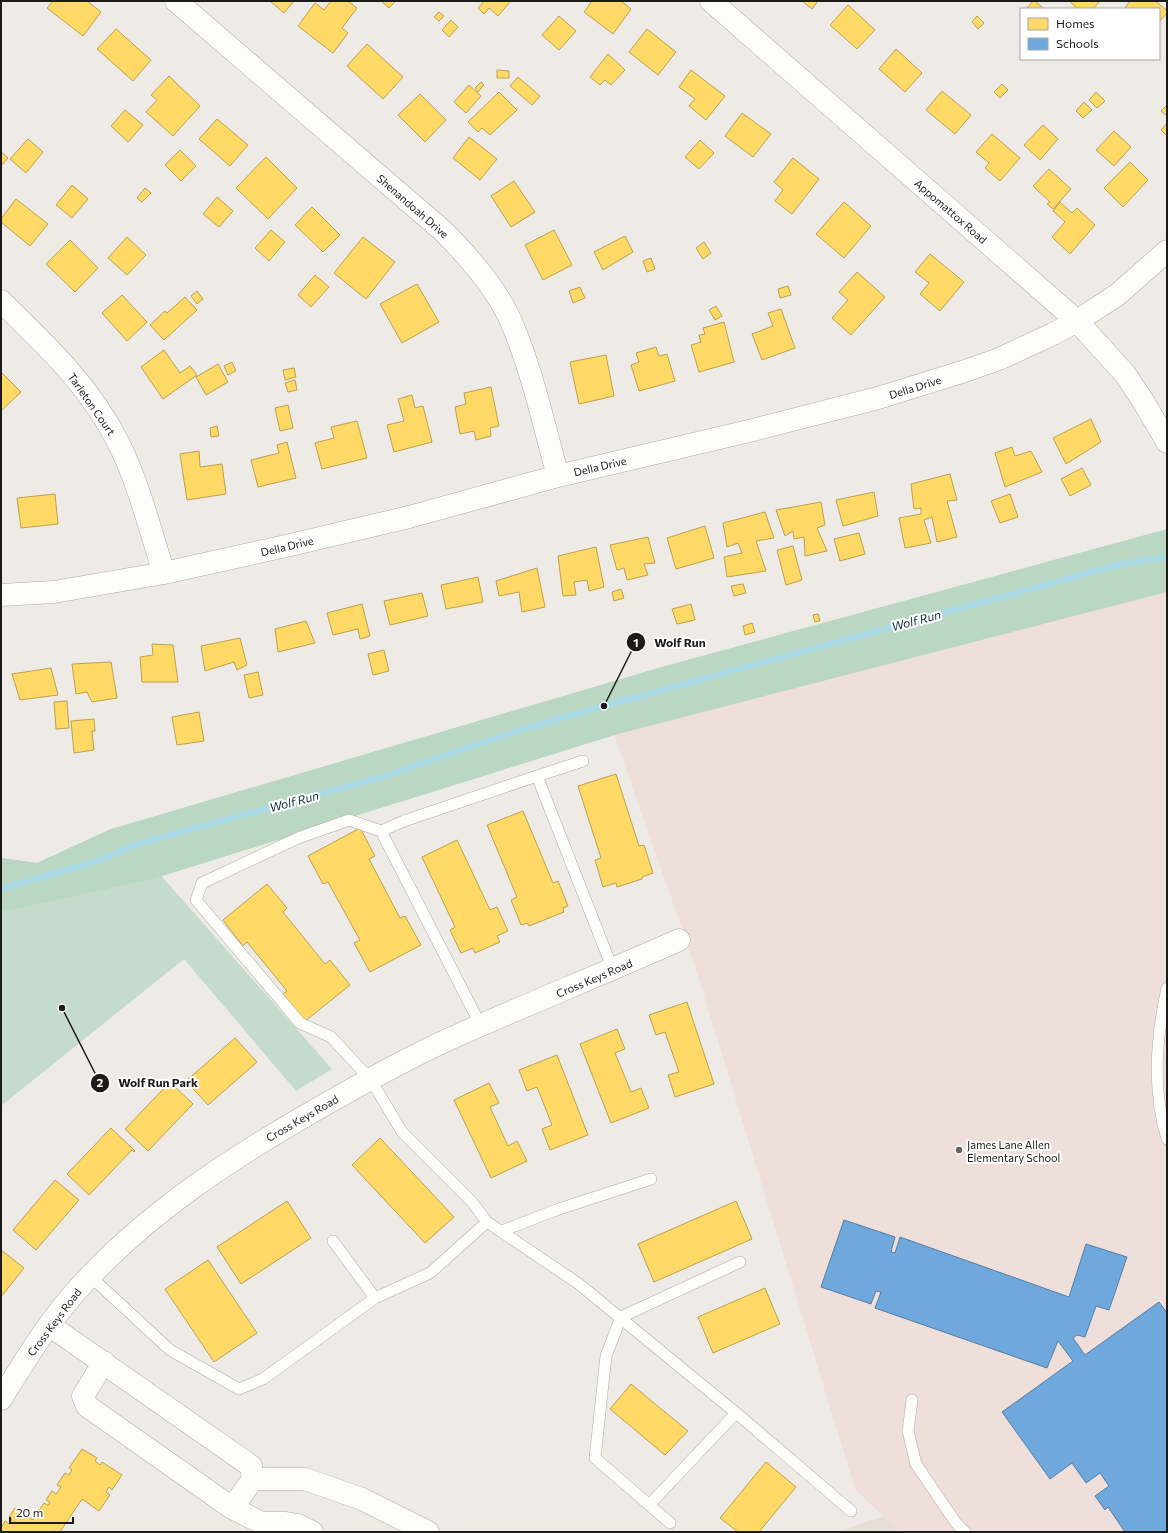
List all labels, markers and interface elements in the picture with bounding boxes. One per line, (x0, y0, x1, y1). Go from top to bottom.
legend (1020, 8, 1160, 60)
text: Homes (1056, 16, 1094, 30)
text: Schools (1056, 36, 1099, 50)
street label: Shenandoah Drive (375, 171, 452, 241)
street label: Appomattox Road (912, 176, 990, 246)
street label: Tarleton Court (66, 370, 119, 438)
street label: Della Drive (887, 373, 943, 401)
street label: Della Drive (572, 454, 628, 478)
street label: Della Drive (259, 534, 315, 558)
water label: Wolf Run (890, 607, 942, 633)
callout: Wolf Run (626, 630, 713, 654)
text: 1 (633, 635, 639, 649)
text: Wolf Run (654, 635, 706, 649)
water label: Wolf Run (268, 788, 320, 814)
street label: Cross Keys Road (554, 956, 634, 1000)
callout: Wolf Run Park (90, 1071, 206, 1095)
text: 2 (97, 1075, 104, 1089)
text: Wolf Run Park (118, 1075, 198, 1089)
street label: Cross Keys Road (264, 1092, 340, 1144)
place label: James Lane Allen Elementary School (967, 1138, 1060, 1164)
marker: James Lane Allen Elementary School (954, 1145, 964, 1155)
street label: Cross Keys Road (24, 1286, 84, 1358)
scale bar (10, 1499, 73, 1525)
text: 20 m (16, 1505, 43, 1519)

